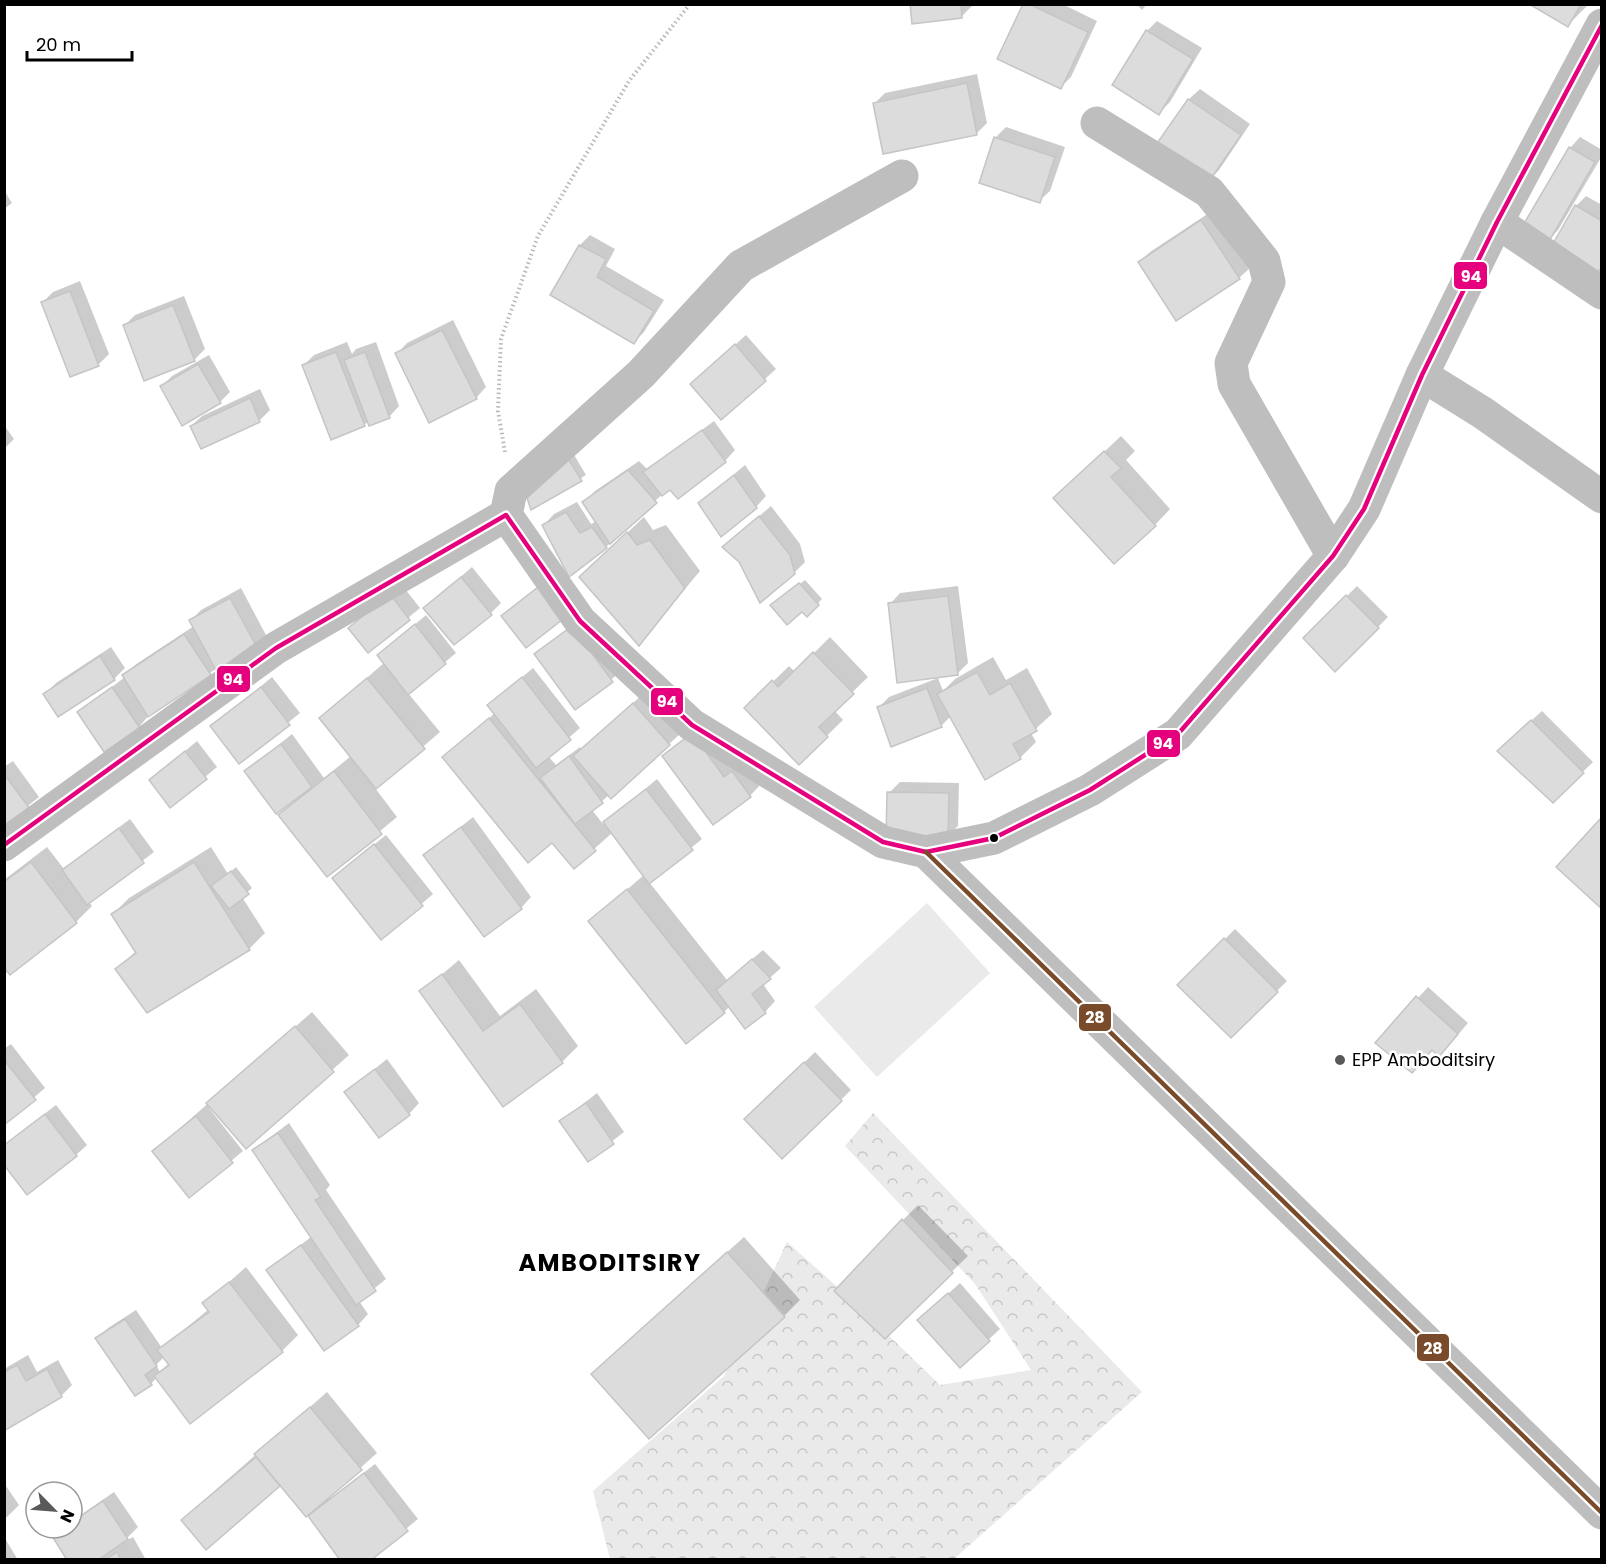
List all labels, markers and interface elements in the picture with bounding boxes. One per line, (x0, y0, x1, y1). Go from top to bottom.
scale bar (27, 24, 132, 62)
text: 20 m (36, 32, 81, 57)
line badge: 94 (1453, 261, 1488, 290)
text: 94 (1461, 265, 1481, 288)
line badge: 94 (216, 665, 251, 693)
text: 94 (223, 668, 243, 691)
line badge: 94 (650, 687, 684, 716)
text: 94 (657, 690, 677, 713)
line badge: 94 (1146, 729, 1181, 758)
text: 94 (1153, 732, 1173, 755)
unlabelled marker (988, 832, 1000, 844)
line badge: 28 (1078, 1003, 1112, 1032)
text: 28 (1085, 1006, 1105, 1029)
place label: EPP Amboditsiry (1352, 1047, 1495, 1072)
marker: EPP Amboditsiry (1333, 1053, 1347, 1067)
district label: AMBODITSIRY (518, 1246, 702, 1279)
line badge: 28 (1416, 1333, 1450, 1362)
text: 28 (1423, 1337, 1443, 1360)
north arrow (24, 1480, 84, 1540)
text: N (54, 1506, 80, 1526)

